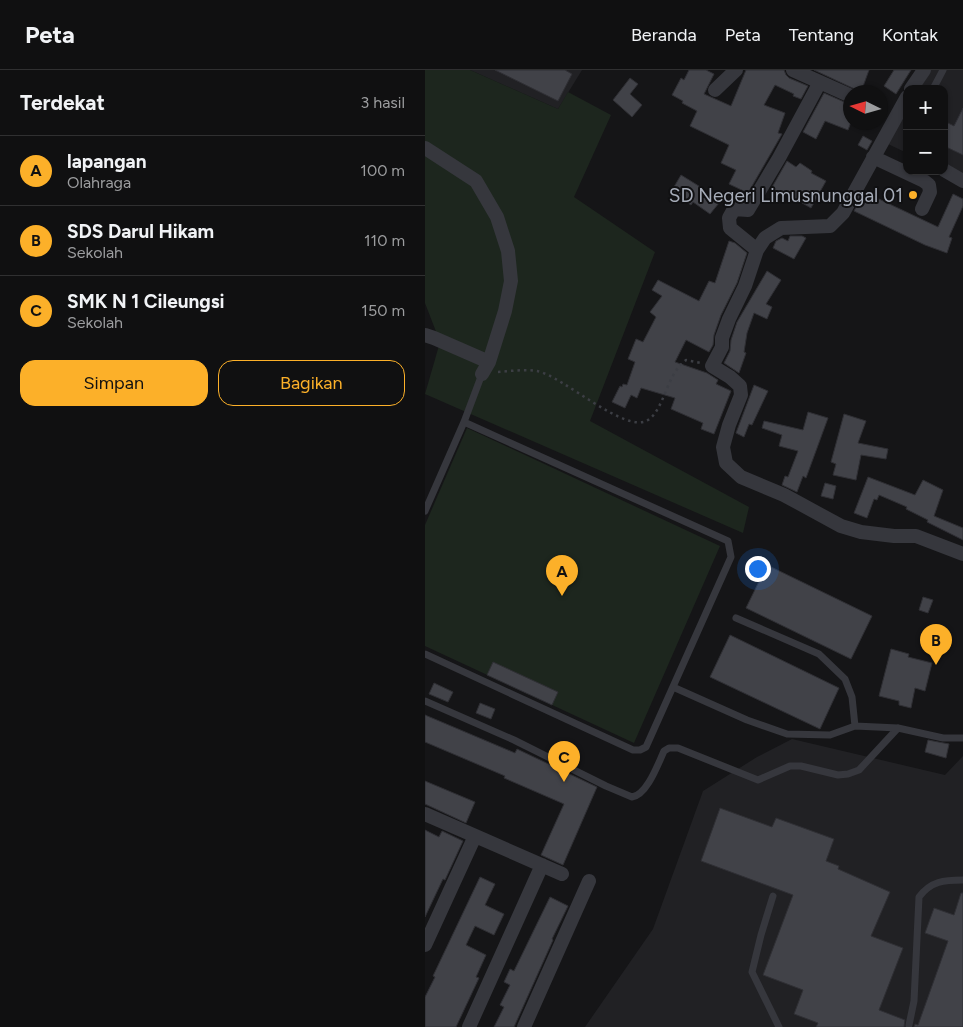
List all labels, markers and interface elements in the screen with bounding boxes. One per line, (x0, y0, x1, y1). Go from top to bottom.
text: Peta (25, 20, 75, 49)
text: Beranda (631, 24, 697, 46)
text: Peta (725, 24, 761, 46)
text: Tentang (789, 24, 854, 46)
text: Kontak (882, 24, 938, 46)
north arrow (843, 85, 888, 130)
map controls (903, 85, 948, 175)
button: + (903, 85, 948, 130)
text: Terdekat (20, 90, 105, 115)
text: 3 hasil (361, 93, 405, 112)
button: − (903, 130, 948, 175)
text: lapangan (67, 150, 146, 173)
text: A (30, 161, 42, 180)
text: 100 m (360, 161, 405, 180)
text: Olahraga (67, 173, 131, 192)
place label: SD Negeri Limusnunggal 01 (669, 184, 903, 207)
marker: SD Negeri Limusnunggal 01 (907, 189, 919, 201)
text: SDS Darul Hikam (67, 220, 214, 243)
text: B (31, 231, 41, 250)
text: 110 m (364, 231, 405, 250)
text: Sekolah (67, 243, 123, 262)
text: SMK N 1 Cileungsi (67, 290, 225, 313)
text: C (30, 301, 42, 320)
text: 150 m (361, 301, 405, 320)
text: Sekolah (67, 313, 123, 332)
button: Simpan (20, 360, 208, 406)
button: Bagikan (218, 360, 405, 406)
pin: A (546, 555, 578, 596)
your location (745, 556, 771, 582)
pin: B (920, 624, 952, 665)
pin: C (548, 741, 580, 782)

